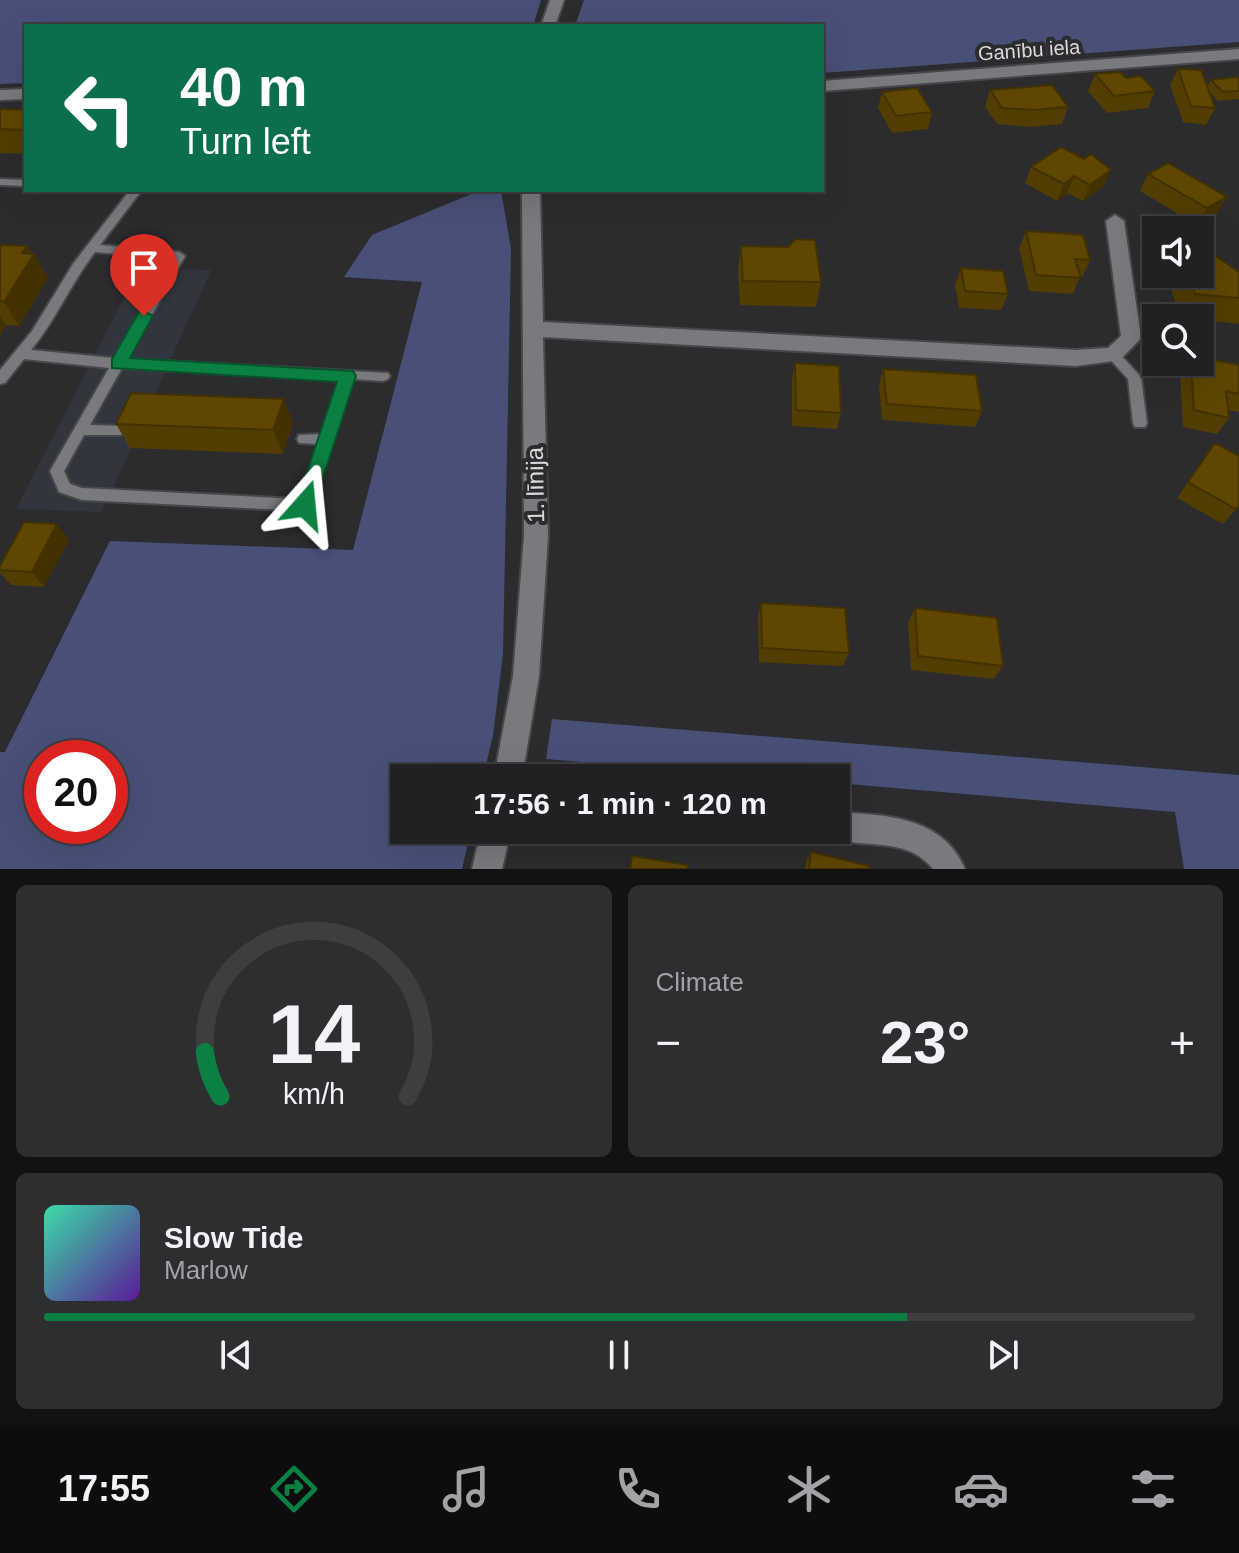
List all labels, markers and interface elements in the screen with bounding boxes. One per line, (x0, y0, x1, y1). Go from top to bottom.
street label: Ganību iela (977, 35, 1082, 65)
text: 40 m (180, 55, 308, 118)
icon: left (48, 56, 152, 160)
text: Turn left (180, 121, 311, 162)
map controls (1142, 216, 1214, 376)
button: sound (1142, 216, 1214, 288)
pin (110, 234, 178, 316)
icon: arrive (122, 246, 166, 290)
button: search (1142, 304, 1214, 376)
street label: 1. līnija (521, 446, 549, 523)
position arrow (263, 463, 347, 547)
speed limit sign: 20 (24, 740, 128, 844)
text: 17:56 · 1 min · 120 m (473, 787, 767, 820)
text: Climate (656, 967, 744, 997)
text: 14 (267, 988, 360, 1081)
text: 23° (880, 1009, 971, 1076)
text: − (656, 1018, 681, 1067)
text: + (1169, 1018, 1195, 1067)
text: km/h (283, 1078, 345, 1110)
text: Slow Tide (164, 1221, 303, 1254)
text: Marlow (164, 1255, 248, 1285)
icon: previous (214, 1333, 258, 1377)
icon: pause (597, 1333, 641, 1377)
icon: next (981, 1333, 1025, 1377)
icon: directions (266, 1461, 322, 1517)
icon: music (438, 1461, 494, 1517)
icon: phone (610, 1461, 666, 1517)
icon: climate (781, 1461, 837, 1517)
icon: car (953, 1461, 1009, 1517)
icon: filters (1125, 1461, 1181, 1517)
text: 17:55 (58, 1468, 150, 1509)

